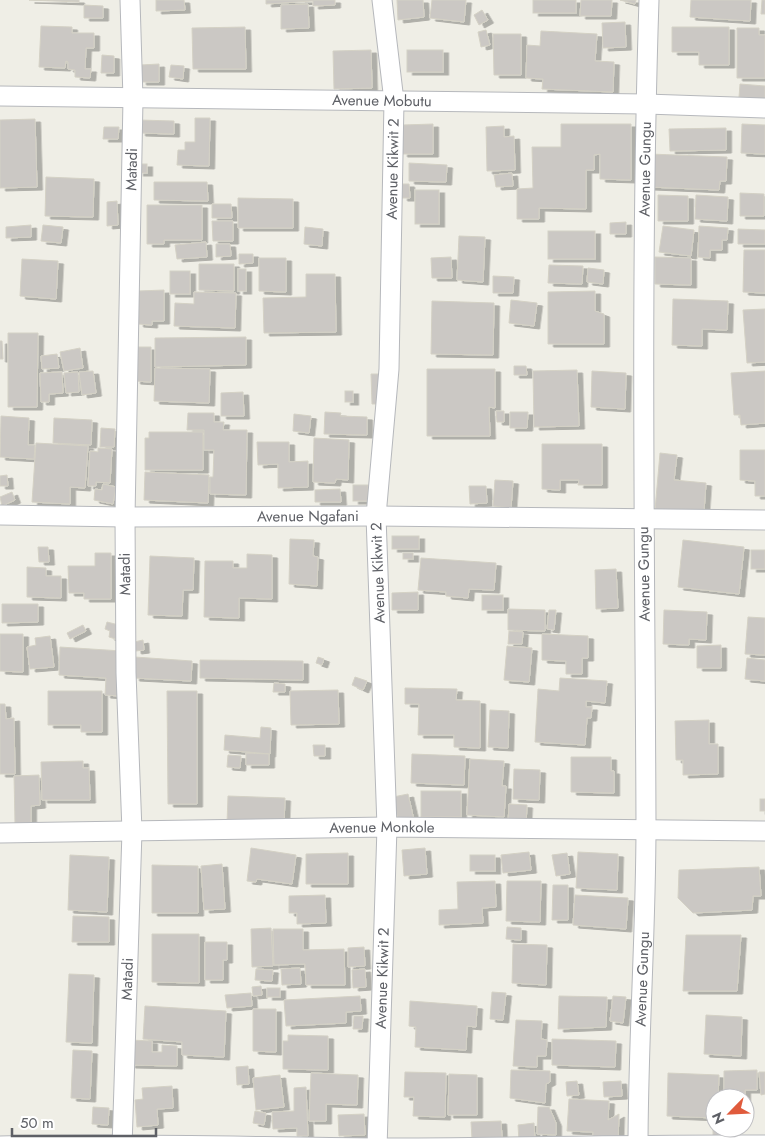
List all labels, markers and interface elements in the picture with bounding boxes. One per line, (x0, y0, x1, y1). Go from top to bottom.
street label: Avenue Mobutu (332, 89, 432, 112)
street label: Avenue Kikwit 2 (381, 118, 405, 220)
street label: Avenue Gungu (633, 121, 657, 217)
street label: Matadi (120, 148, 143, 191)
street label: Avenue Ngafani (257, 505, 359, 527)
street label: Avenue Kikwit 2 (365, 522, 391, 624)
street label: Avenue Gungu (632, 526, 656, 622)
street label: Matadi (114, 552, 136, 596)
street label: Avenue Monkole (329, 816, 435, 839)
street label: Avenue Kikwit 2 (370, 927, 395, 1029)
street label: Avenue Gungu (630, 931, 655, 1027)
street label: Matadi (116, 957, 139, 1001)
north arrow (705, 1088, 755, 1138)
scale bar (12, 1106, 156, 1138)
text: N (707, 1109, 730, 1127)
text: 50 m (20, 1112, 54, 1134)

